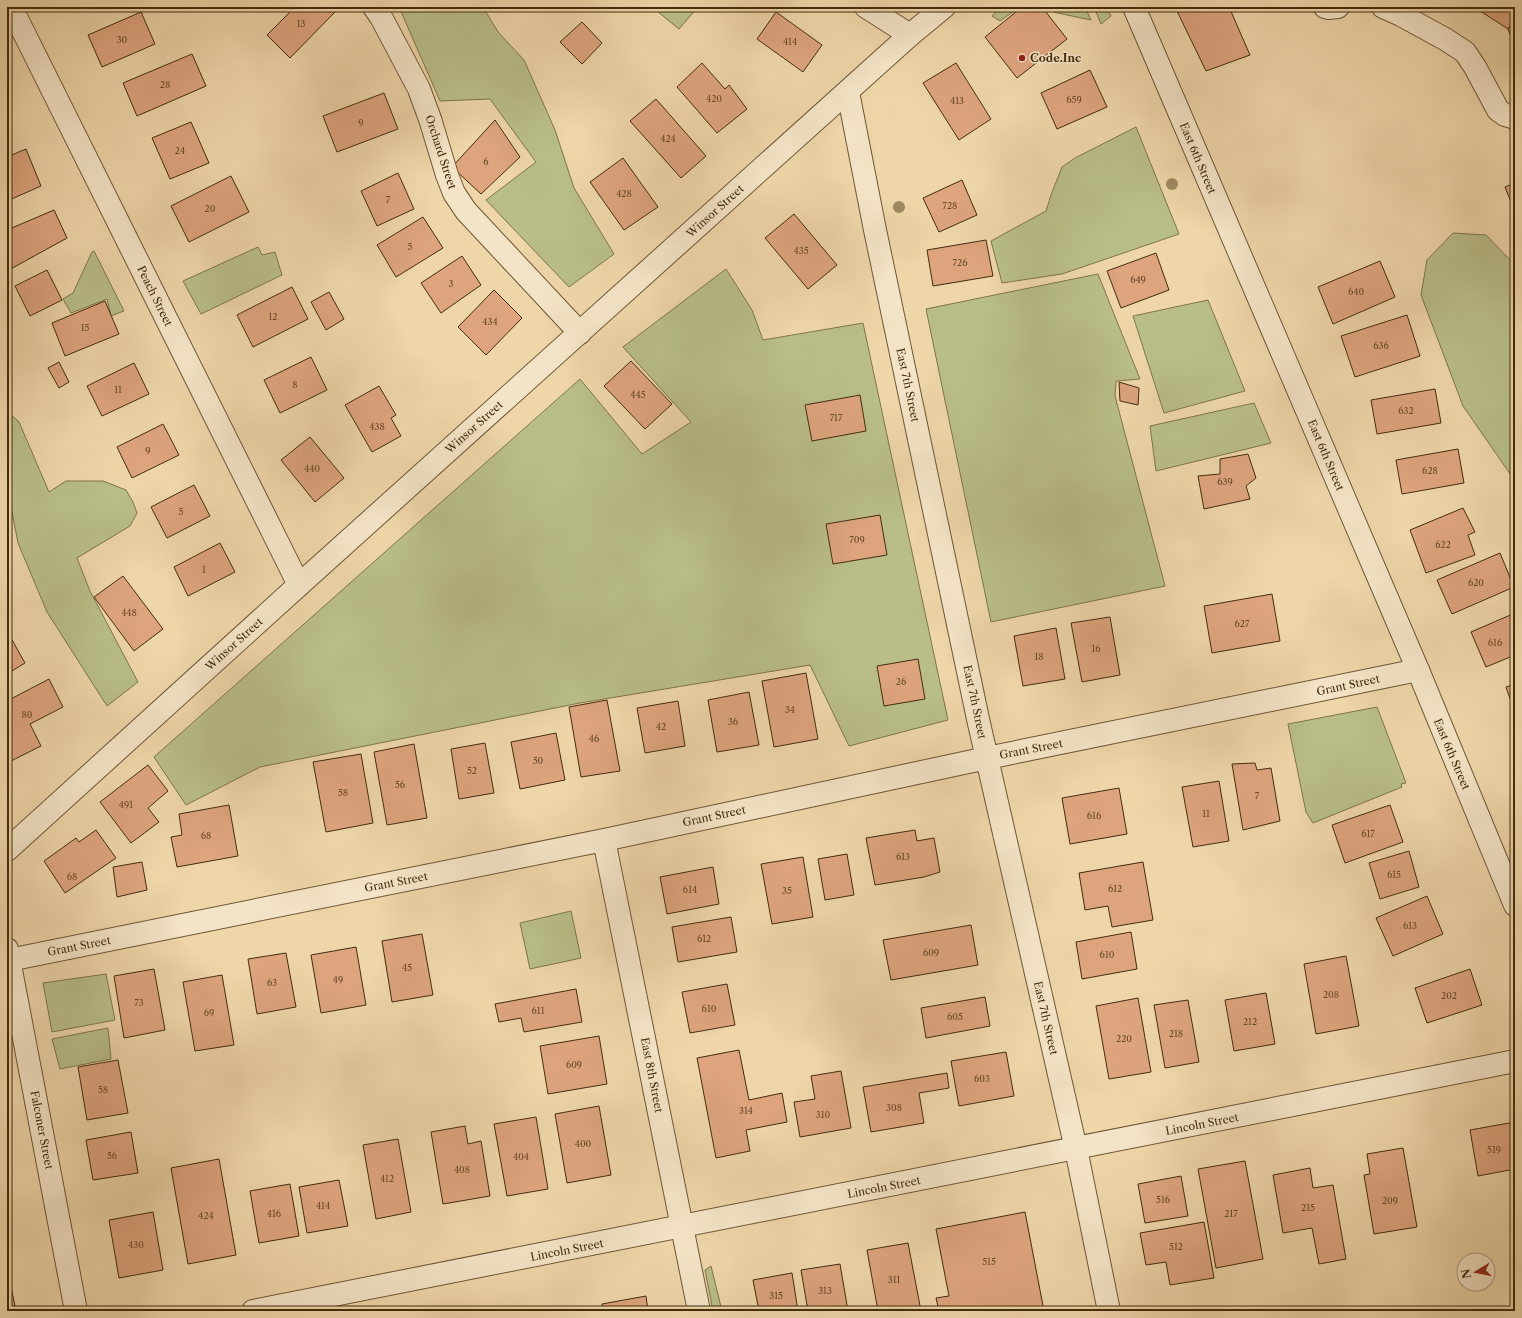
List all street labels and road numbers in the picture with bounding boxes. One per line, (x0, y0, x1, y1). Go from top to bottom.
street label: Orchard Street (422, 113, 460, 191)
street label: East 6th Street (1177, 120, 1219, 196)
street label: Winsor Street (683, 182, 747, 241)
street label: Peach Street (134, 263, 176, 329)
street label: East 7th Street (893, 347, 923, 423)
street label: Winsor Street (442, 398, 506, 457)
street label: East 6th Street (1305, 417, 1347, 493)
street label: Winsor Street (202, 615, 266, 674)
street label: East 7th Street (960, 664, 990, 740)
street label: Grant Street (1315, 671, 1381, 699)
street label: East 6th Street (1431, 716, 1473, 792)
street label: Grant Street (998, 736, 1064, 762)
street label: Grant Street (681, 802, 747, 830)
street label: Grant Street (363, 869, 429, 895)
street label: Grant Street (46, 933, 112, 959)
street label: East 7th Street (1031, 980, 1061, 1056)
street label: East 8th Street (638, 1036, 666, 1114)
street label: Falconer Street (28, 1089, 57, 1171)
street label: Lincoln Street (1164, 1110, 1240, 1138)
street label: Lincoln Street (846, 1173, 922, 1201)
street label: Lincoln Street (529, 1236, 605, 1264)

